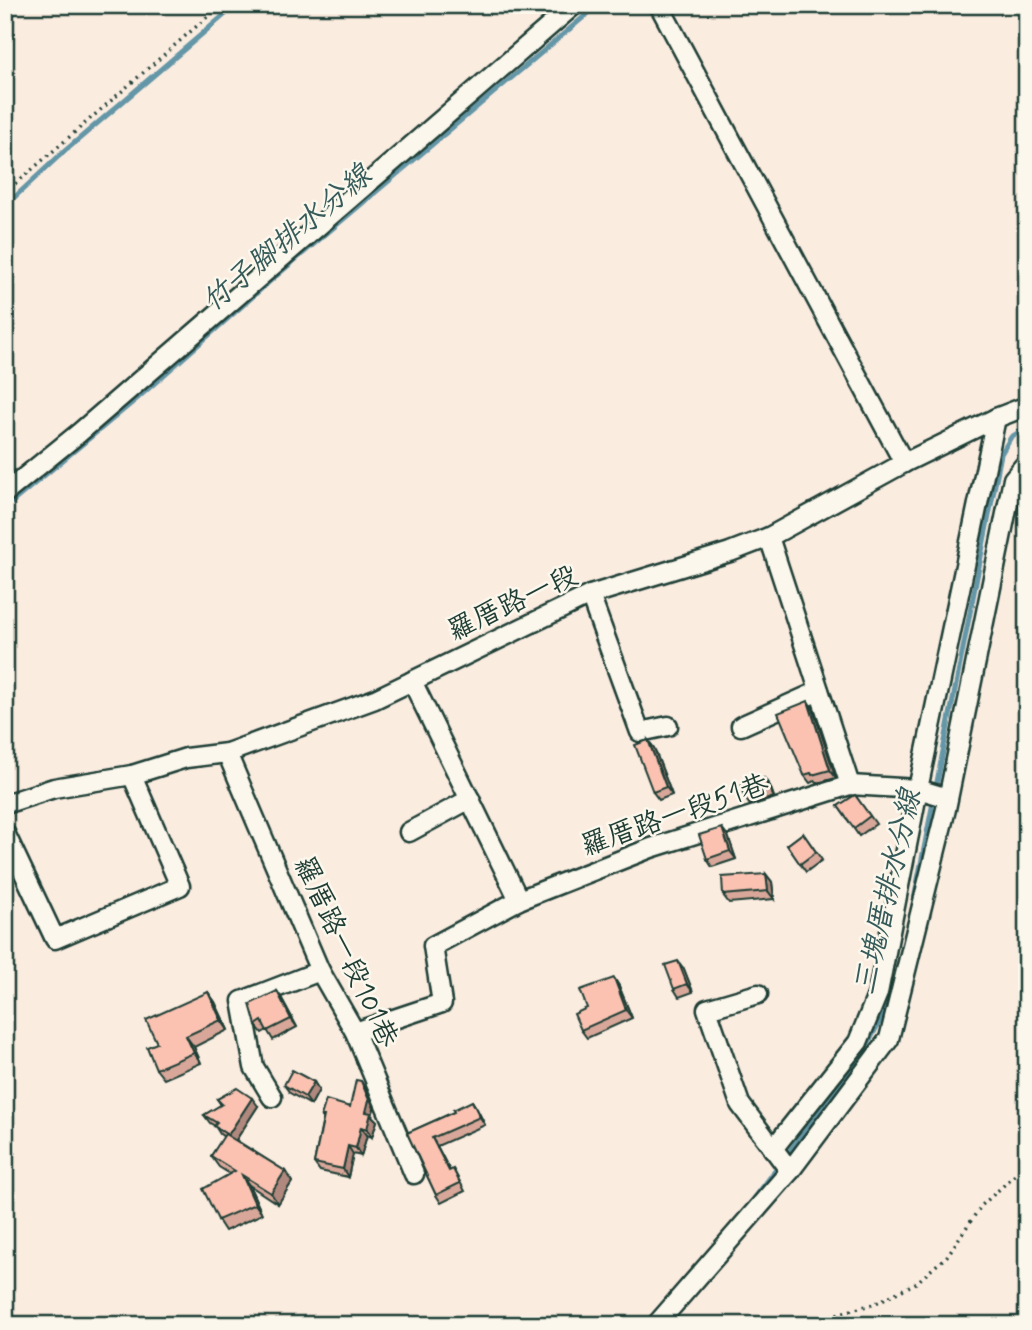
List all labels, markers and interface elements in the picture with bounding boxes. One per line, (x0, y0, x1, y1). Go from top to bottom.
water label: 竹子腳排水分線 (194, 155, 382, 321)
street label: 羅厝路一段 (442, 558, 584, 650)
street label: 羅厝路一段51巷 (576, 766, 775, 866)
water label: 三塊厝排水分線 (845, 783, 931, 999)
street label: 羅厝路一段101巷 (284, 850, 406, 1055)

